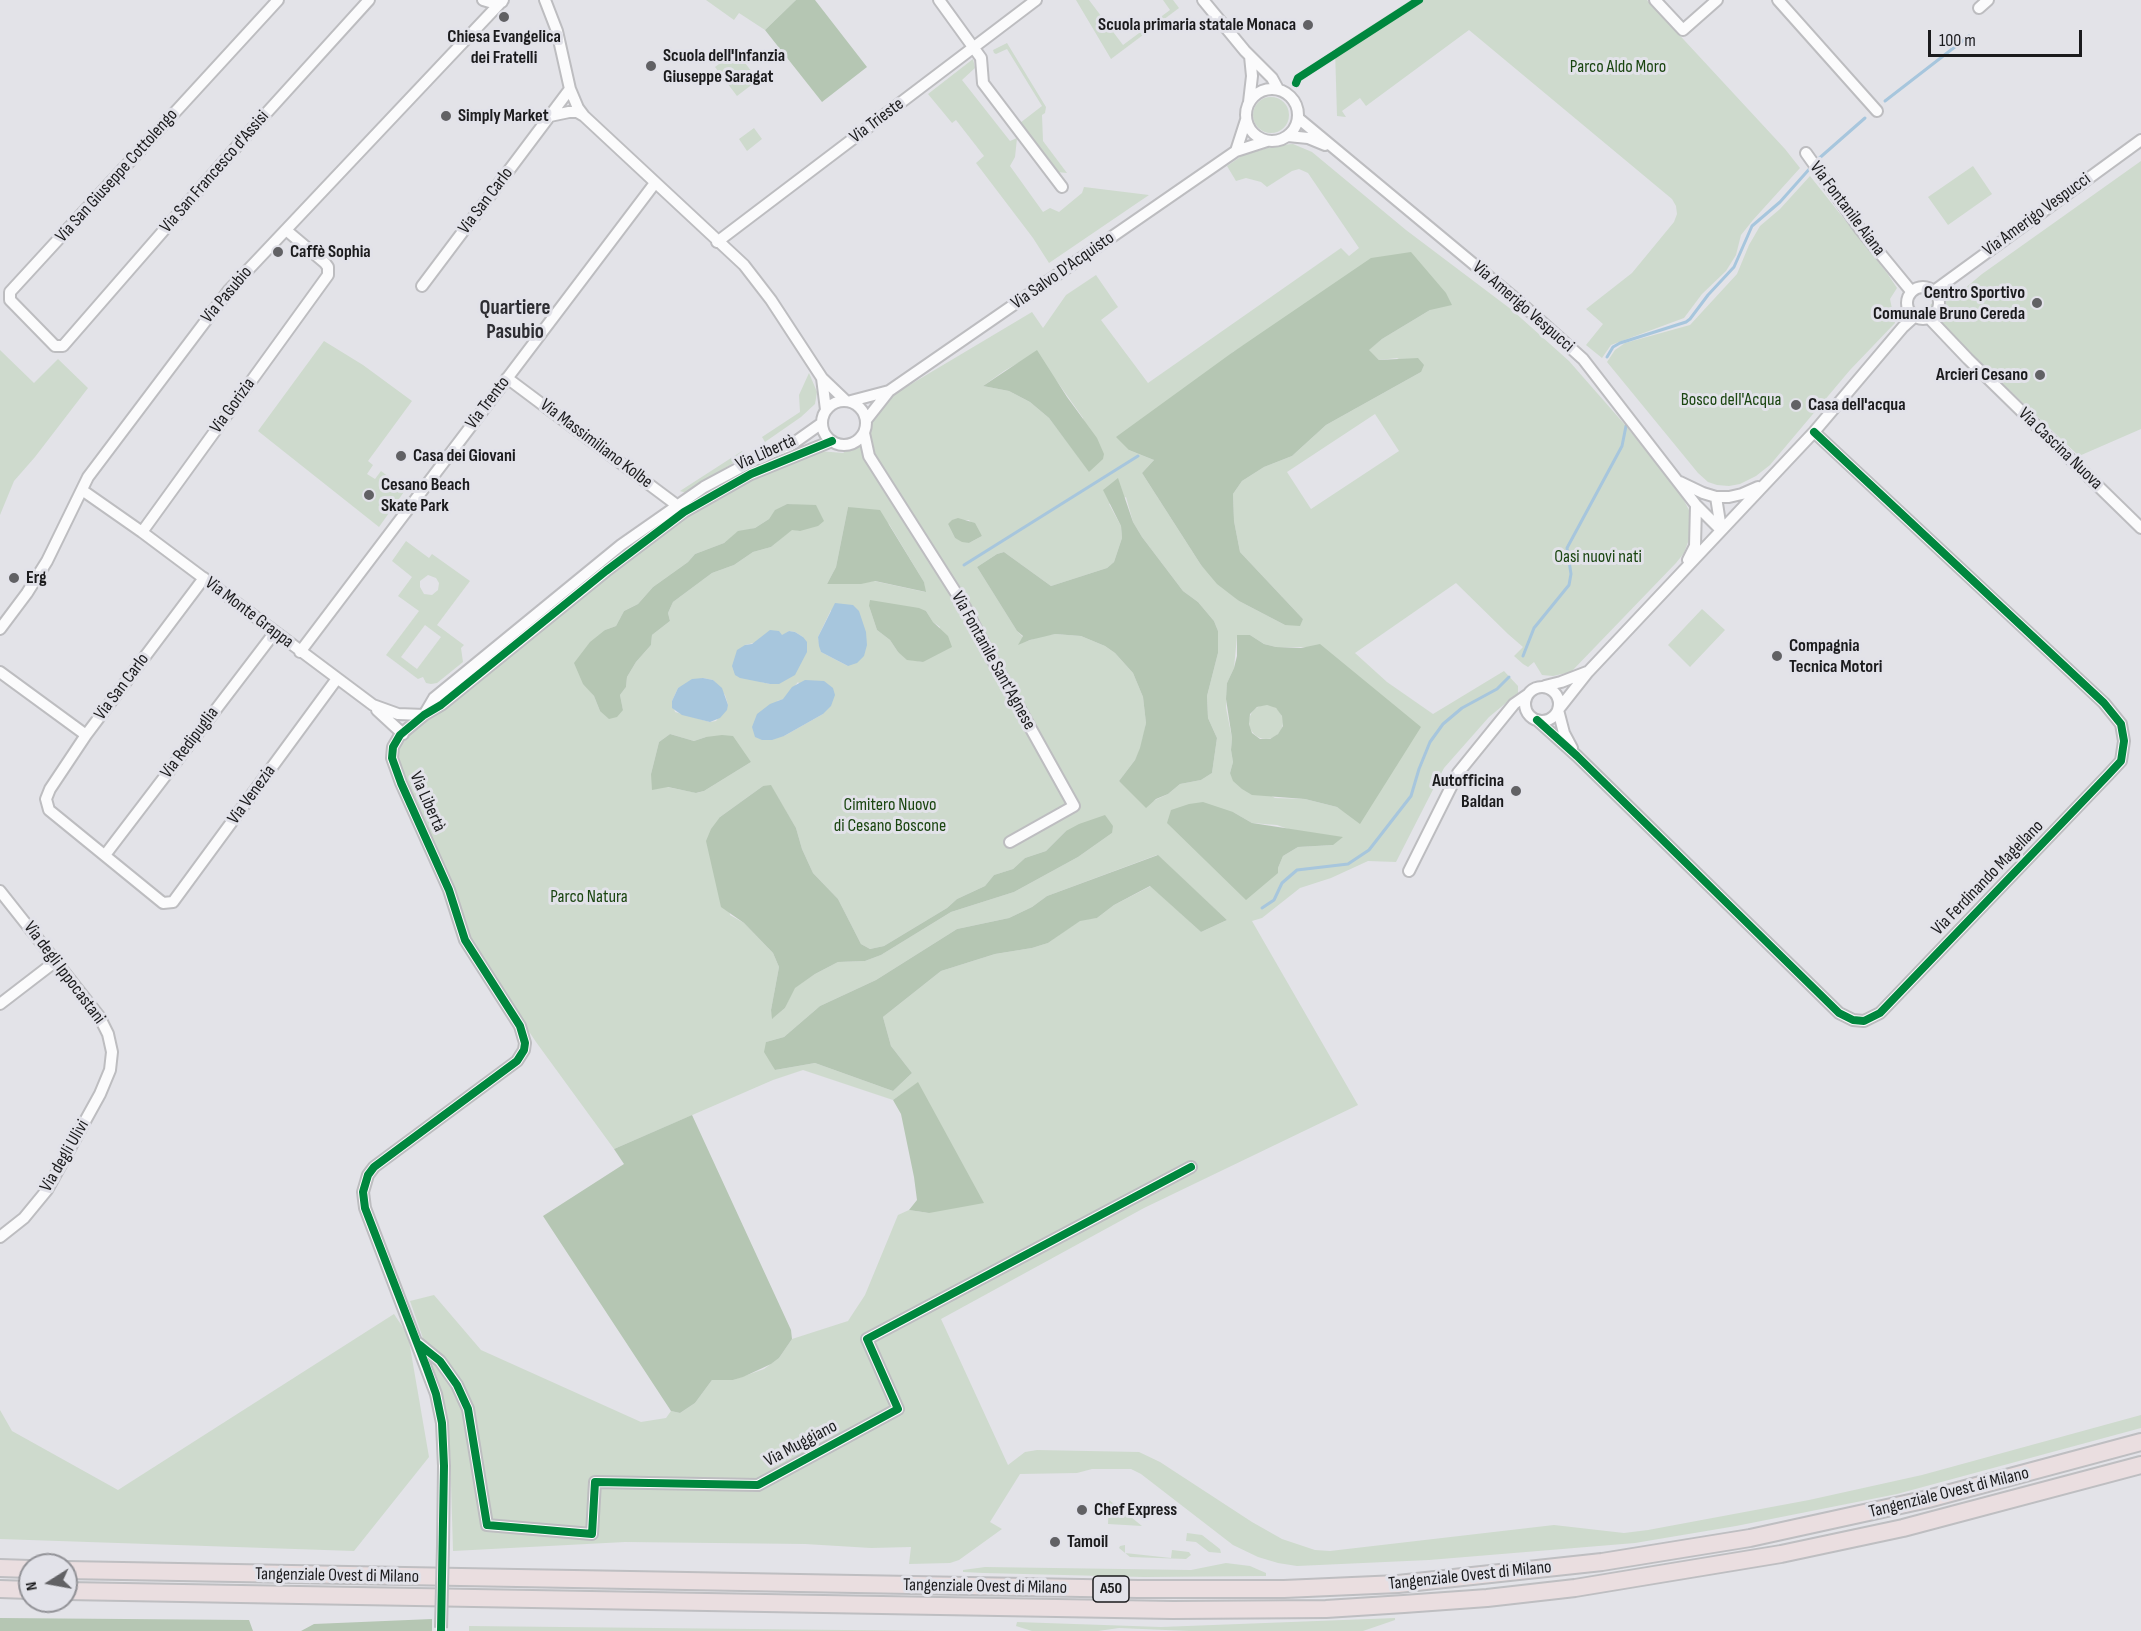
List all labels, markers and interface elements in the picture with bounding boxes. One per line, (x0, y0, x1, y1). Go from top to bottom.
marker: Chiesa Evangelica dei Fratelli (497, 10, 511, 24)
place label: Scuola primaria statale Monaca (1098, 14, 1296, 36)
marker: Scuola primaria statale Monaca (1301, 18, 1315, 32)
scale bar (1931, 18, 2086, 56)
place label: Chiesa Evangelica dei Fratelli (447, 26, 561, 68)
text: 100 m (1939, 30, 1976, 51)
place label: Scuola dell'Infanzia Giuseppe Saragat (663, 45, 785, 88)
park label: Parco Aldo Moro (1570, 56, 1666, 78)
marker: Scuola dell'Infanzia Giuseppe Saragat (644, 59, 658, 73)
street label: Via Trieste (846, 94, 908, 148)
street label: Via San Giuseppe Cottolengo (51, 105, 183, 247)
place label: Simply Market (458, 105, 549, 127)
street label: Via San Francesco d'Assisi (156, 106, 274, 238)
marker: Simply Market (439, 109, 453, 123)
street label: Via Fontanile Aiana (1805, 158, 1889, 260)
street label: Via San Carlo (454, 163, 518, 239)
street label: Via Amerigo Vespucci (1979, 169, 2095, 261)
street label: Via Salvo D'Acquisto (1007, 228, 1119, 314)
place label: Caffè Sophia (290, 241, 371, 263)
marker: Caffè Sophia (271, 245, 285, 259)
street label: Via Amerigo Vespucci (1468, 257, 1578, 357)
street label: Via Pasubio (197, 262, 257, 328)
place label: Centro Sportivo Comunale Bruno Cereda (1873, 282, 2025, 324)
district label: Quartiere Pasubio (480, 296, 550, 346)
marker: Centro Sportivo Comunale Bruno Cereda (2030, 296, 2044, 310)
place label: Arcieri Cesano (1936, 364, 2028, 386)
marker: Arcieri Cesano (2033, 368, 2047, 382)
street label: Via Trento (461, 373, 515, 433)
street label: Via Gorizia (206, 374, 260, 438)
park label: Bosco dell'Acqua (1681, 389, 1781, 411)
place label: Casa dell'acqua (1808, 394, 1906, 416)
street label: Via Massimiliano Kolbe (535, 395, 657, 493)
marker: Casa dell'acqua (1789, 398, 1803, 412)
street label: Via Cascina Nuova (2013, 403, 2107, 495)
street label: Via Libertà (733, 430, 799, 476)
place label: Casa dei Giovani (413, 445, 516, 467)
marker: Casa dei Giovani (394, 449, 408, 463)
place label: Cesano Beach Skate Park (381, 474, 470, 516)
marker: Cesano Beach Skate Park (362, 488, 376, 502)
park label: Oasi nuovi nati (1554, 546, 1642, 568)
place label: Erg (26, 567, 47, 589)
marker: Erg (7, 571, 21, 585)
street label: Via Monte Grappa (200, 573, 298, 653)
street label: Via Fontanile Sant'Agnese (946, 588, 1040, 734)
place label: Compagnia Tecnica Motori (1789, 635, 1882, 678)
street label: Via San Carlo (90, 649, 154, 725)
marker: Compagnia Tecnica Motori (1770, 649, 1784, 663)
street label: Via Redipuglia (156, 703, 224, 783)
street label: Via Venezia (223, 761, 281, 829)
street label: Via Libertà (404, 769, 450, 835)
place label: Autofficina Baldan (1432, 770, 1504, 812)
marker: Autofficina Baldan (1509, 784, 1523, 798)
park label: Cimitero Nuovo di Cesano Boscone (834, 794, 946, 836)
street label: Via Ferdinando Magellano (1928, 816, 2048, 940)
park label: Parco Natura (550, 886, 628, 908)
street label: Via degli Ippocastani (18, 917, 110, 1029)
street label: Via degli Ulivi (36, 1116, 94, 1196)
street label: Via Muggiano (761, 1416, 841, 1472)
street label: Tangenziale Ovest di Milano (1867, 1463, 2031, 1523)
place label: Chef Express (1094, 1499, 1177, 1521)
marker: Chef Express (1075, 1503, 1089, 1517)
place label: Tamoil (1067, 1531, 1108, 1553)
marker: Tamoil (1048, 1535, 1062, 1549)
north arrow (18, 1553, 78, 1613)
street label: Tangenziale Ovest di Milano (1387, 1557, 1553, 1595)
street label: Tangenziale Ovest di Milano (255, 1564, 419, 1588)
street label: Tangenziale Ovest di Milano (903, 1575, 1067, 1599)
road number: A50 (1093, 1576, 1129, 1602)
text: N (22, 1580, 42, 1592)

